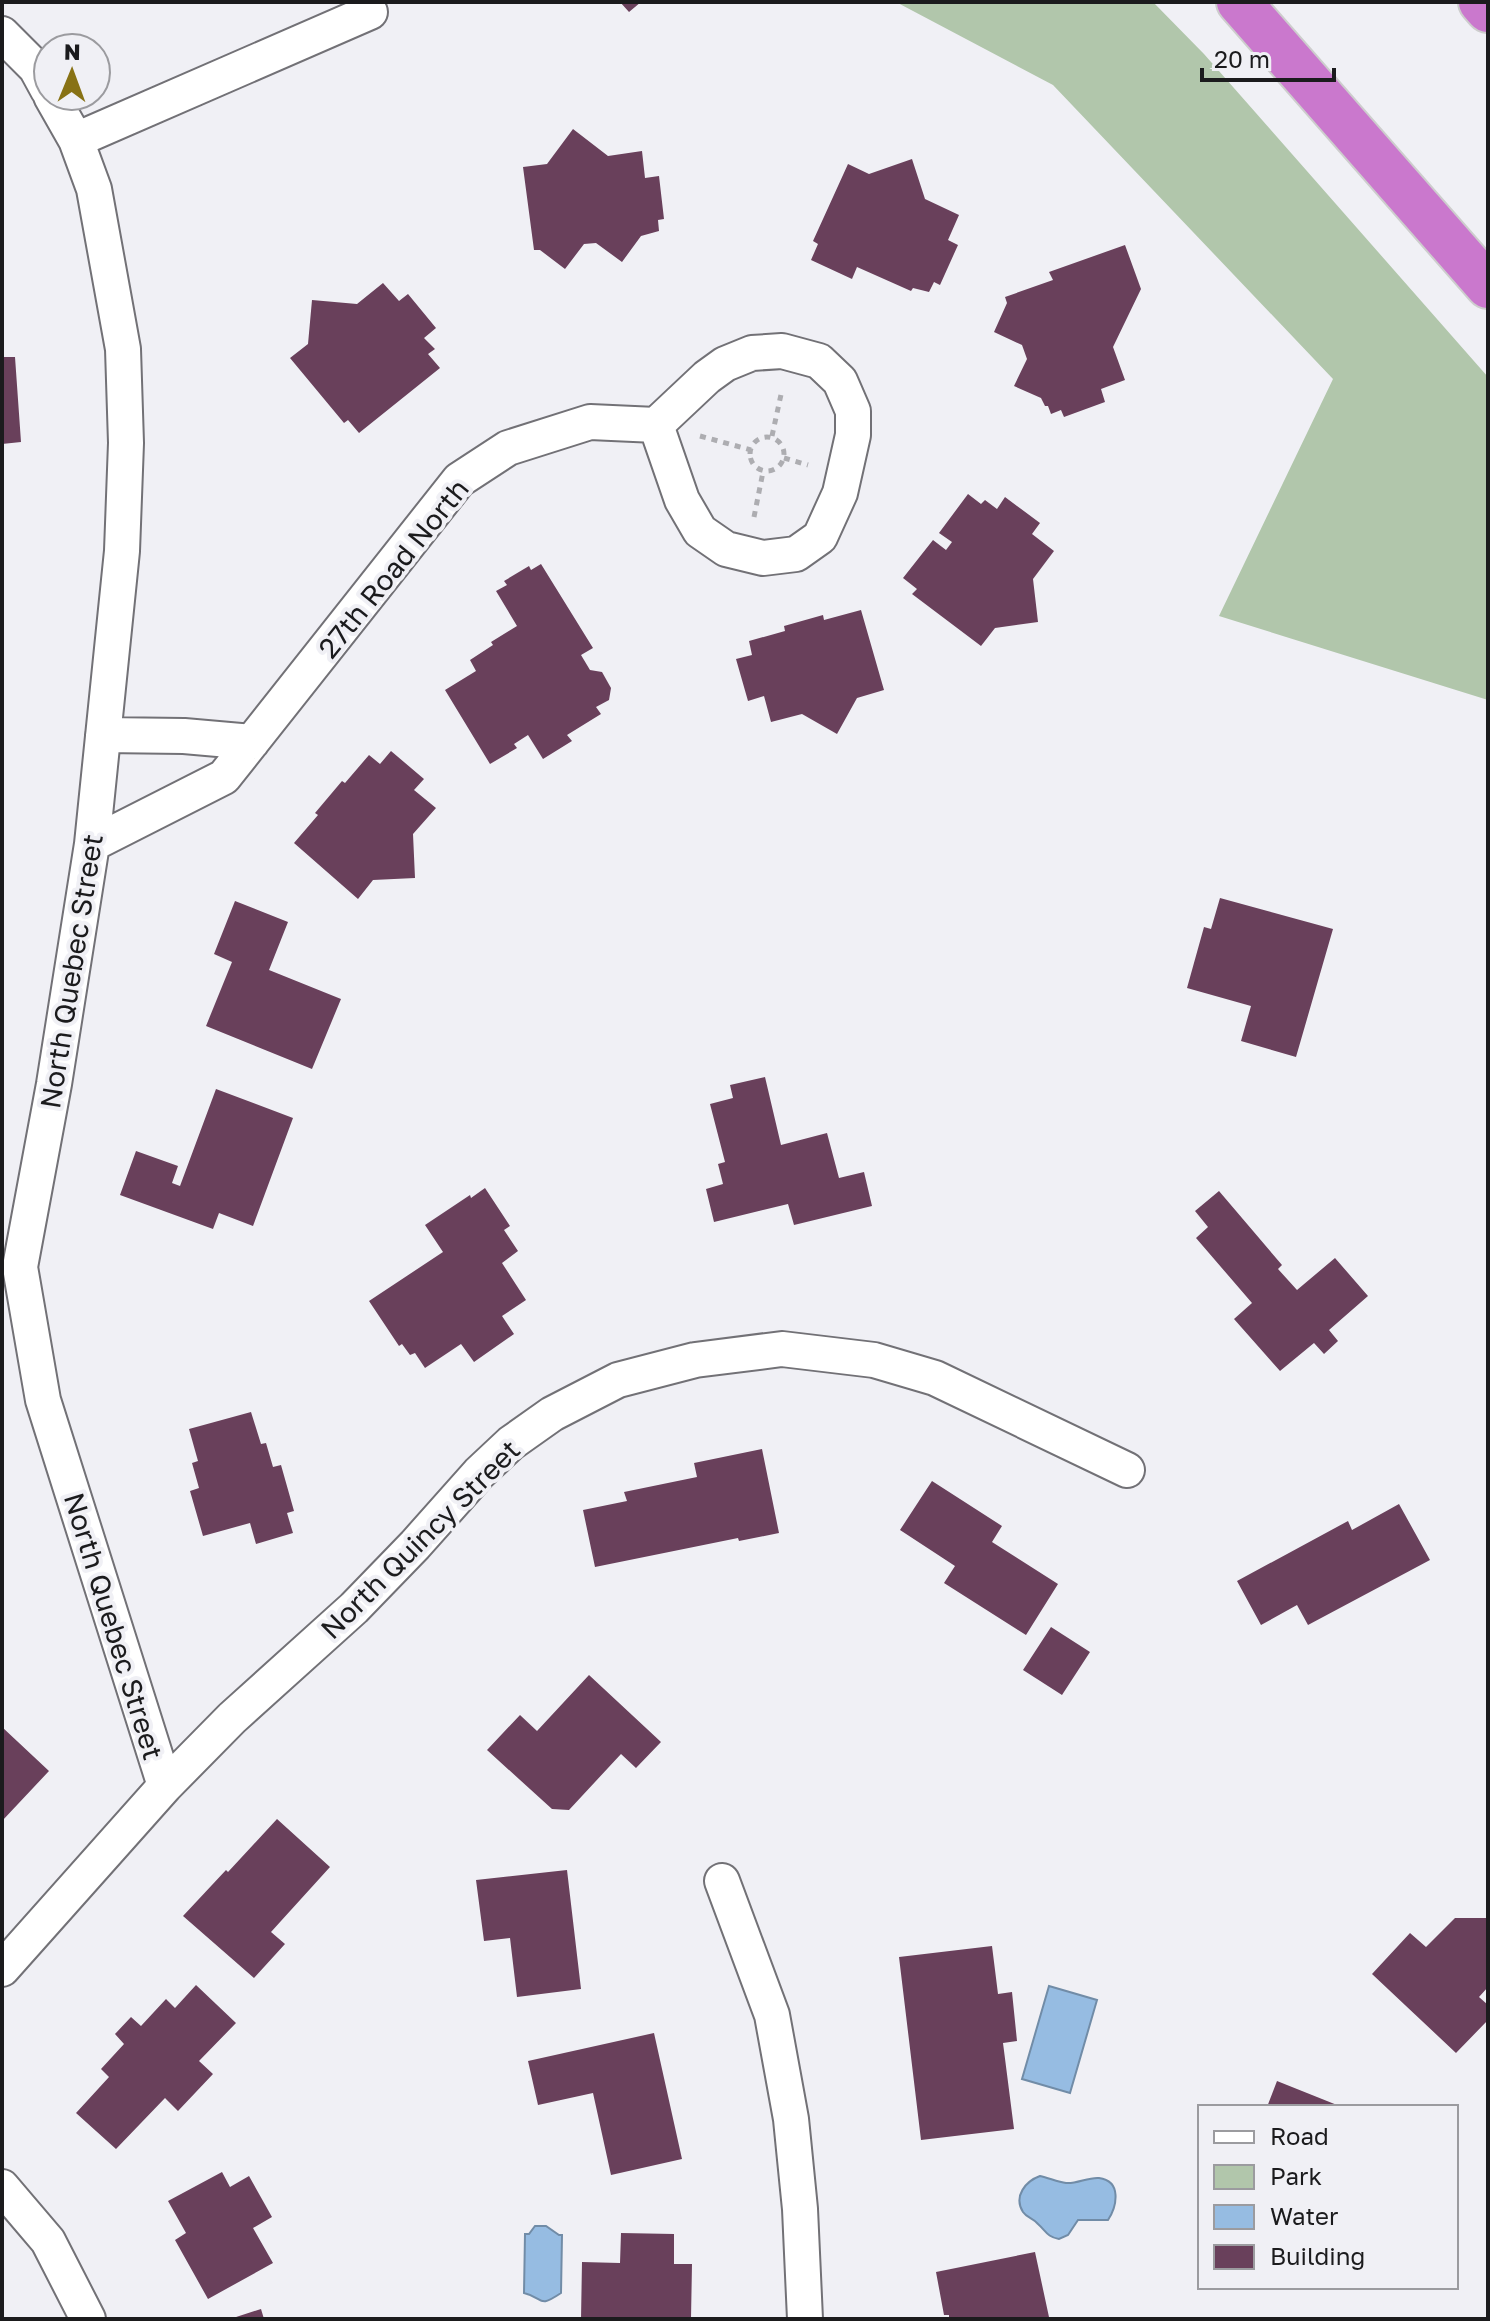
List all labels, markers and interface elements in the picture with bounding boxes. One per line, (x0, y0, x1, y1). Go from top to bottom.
north arrow (32, 32, 112, 112)
scale bar (1202, 32, 1334, 82)
text: N (64, 38, 81, 65)
text: 20 m (1214, 44, 1270, 73)
street label: 27th Road North (311, 472, 475, 664)
street label: North Quebec Street (33, 831, 109, 1111)
street label: North Quincy Street (314, 1433, 526, 1645)
street label: North Quebec Street (58, 1488, 170, 1764)
legend (1198, 2105, 1458, 2289)
text: Road (1270, 2121, 1329, 2150)
text: Park (1270, 2161, 1322, 2190)
text: Water (1270, 2201, 1338, 2230)
text: Building (1270, 2241, 1365, 2270)

